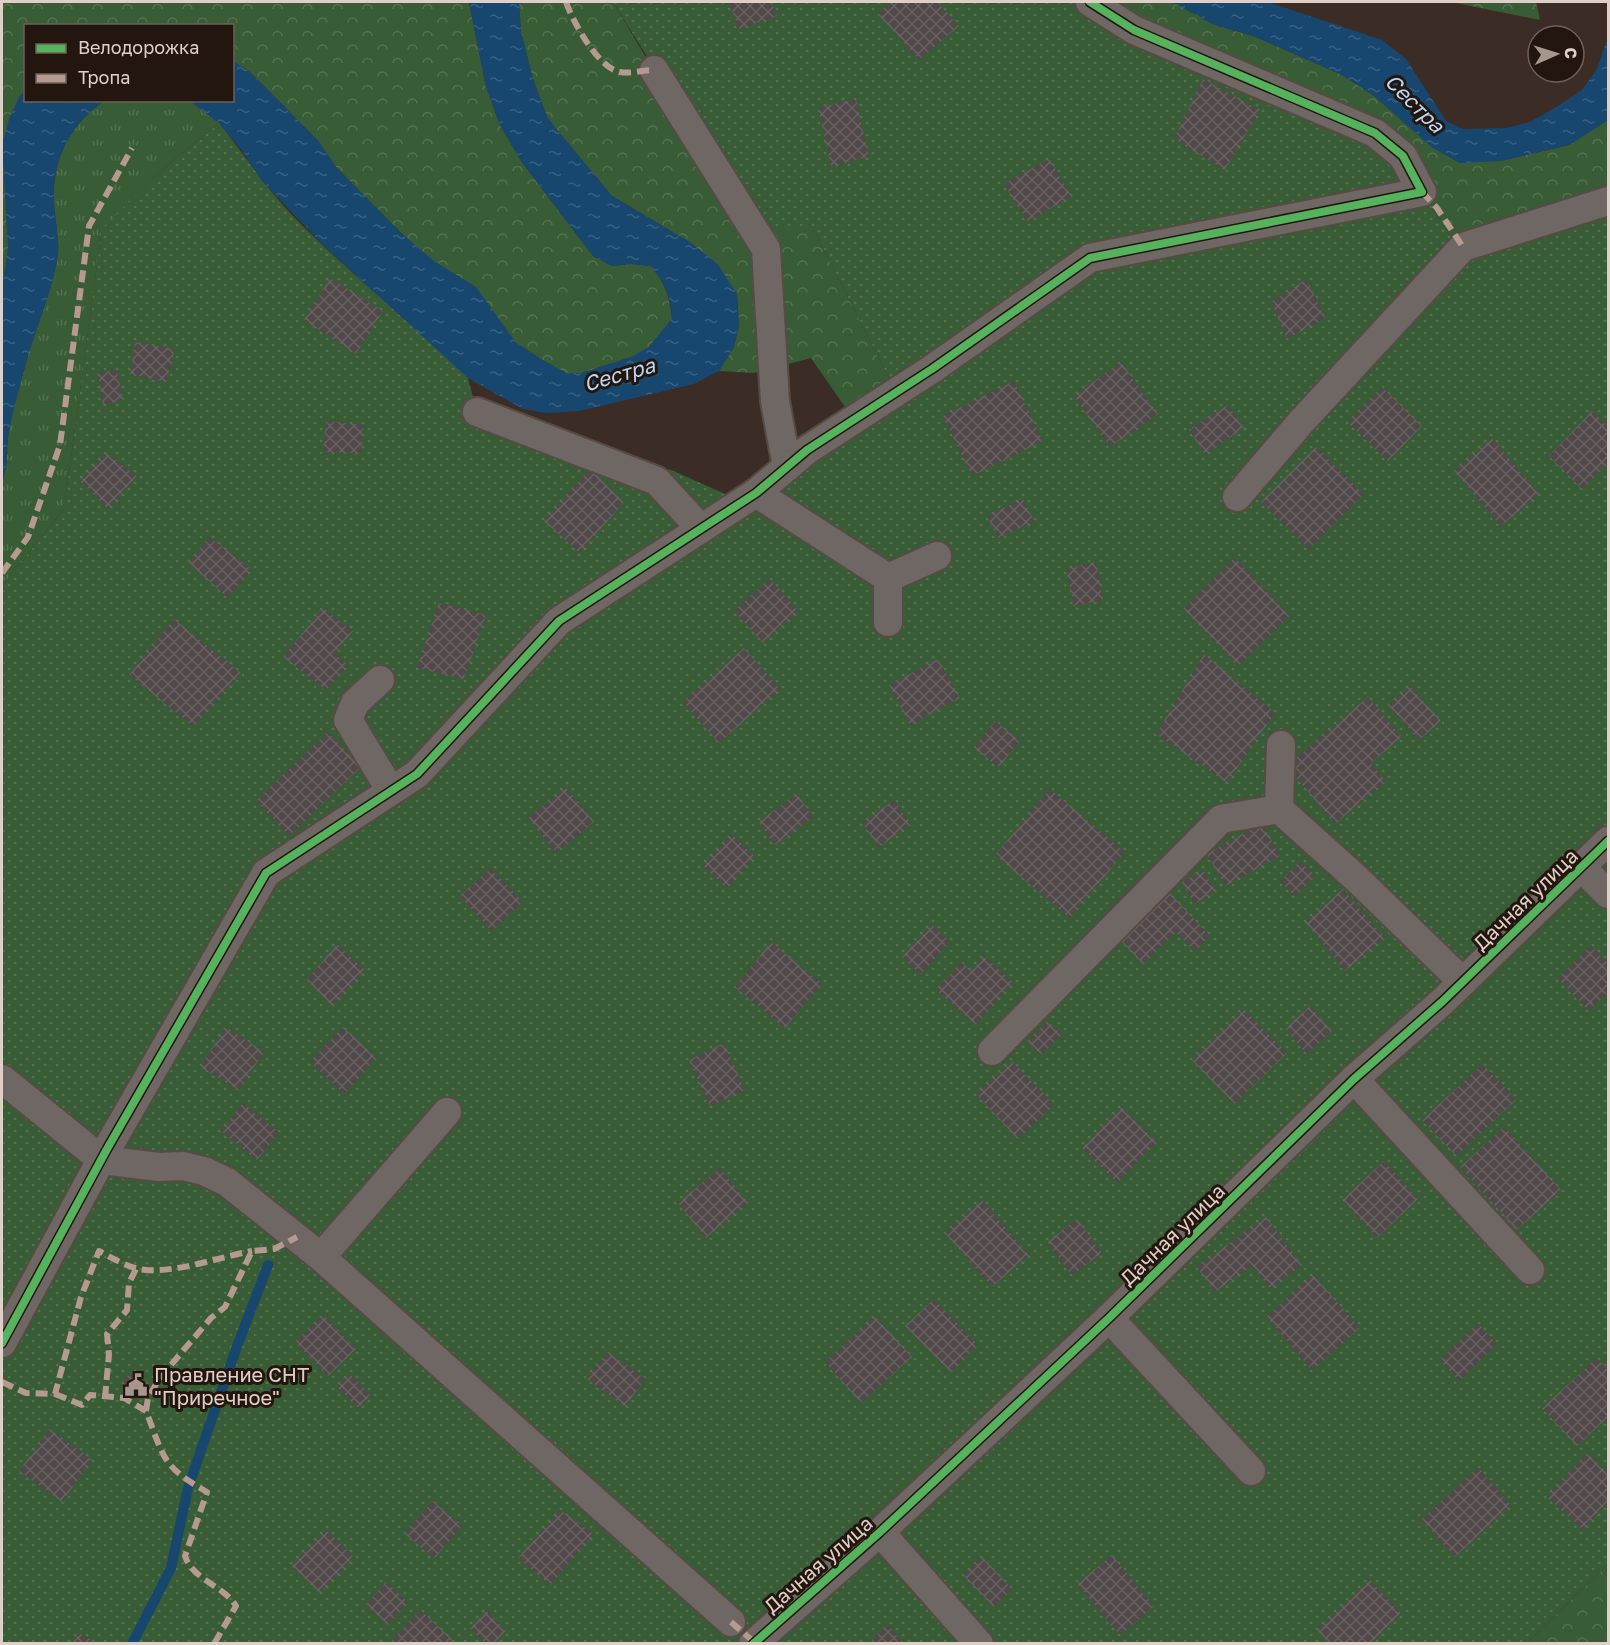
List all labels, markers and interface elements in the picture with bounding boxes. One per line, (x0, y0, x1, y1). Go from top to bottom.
legend (24, 24, 234, 102)
north arrow (1526, 24, 1586, 84)
text: Велодорожка (78, 36, 199, 58)
text: С (1561, 47, 1581, 59)
text: Тропа (78, 66, 130, 88)
water label: Сестра (1380, 68, 1451, 139)
water label: Сестра (580, 351, 659, 397)
street label: Дачная улица (1468, 843, 1582, 955)
street label: Дачная улица (1115, 1178, 1229, 1290)
place label: Правление СНТ "Приречное" (154, 1362, 309, 1409)
public building icon: Правление СНТ "Приречное" (123, 1372, 149, 1398)
street label: Дачная улица (759, 1510, 877, 1618)

